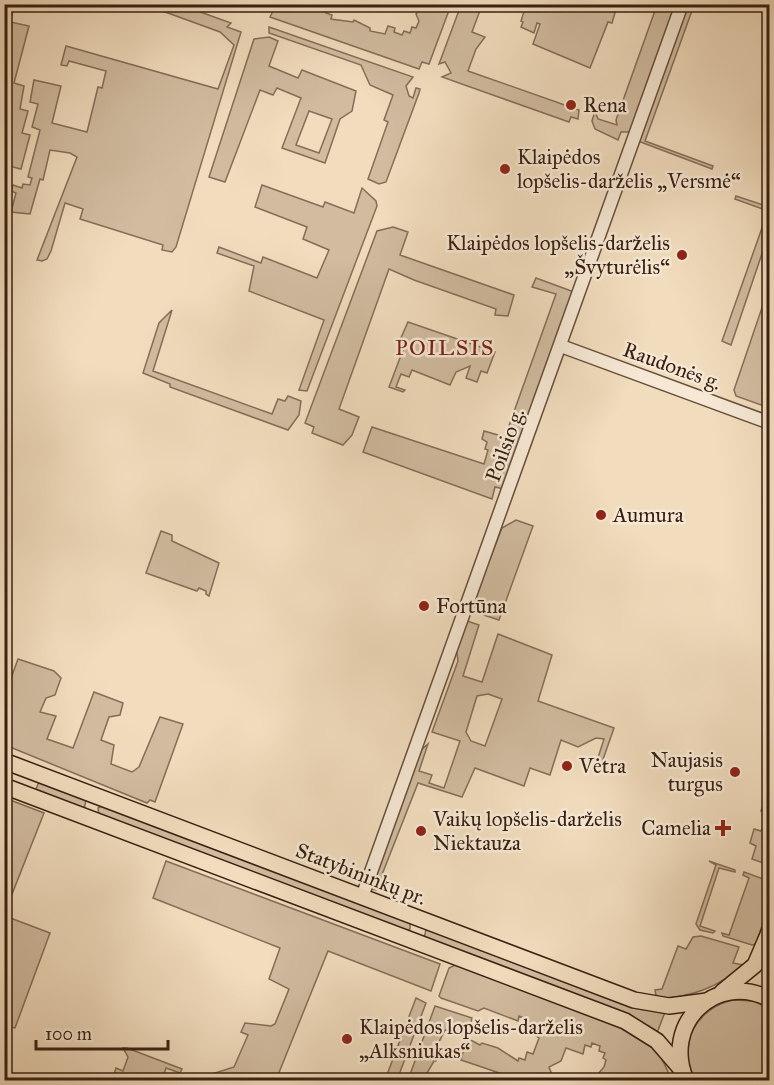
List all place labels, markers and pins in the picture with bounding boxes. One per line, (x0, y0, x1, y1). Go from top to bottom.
place label: Rena (583, 92, 627, 118)
marker: Rena (564, 98, 578, 112)
place label: Klaipėdos lopšelis-darželis „Versmė“ (517, 144, 741, 194)
marker: Klaipėdos lopšelis-darželis „Versmė“ (498, 162, 512, 176)
place label: Klaipėdos lopšelis-darželis „Švyturėlis“ (446, 230, 670, 280)
marker: Klaipėdos lopšelis-darželis „Švyturėlis“ (675, 248, 689, 262)
place label: Aumura (612, 502, 684, 528)
marker: Aumura (594, 508, 608, 522)
place label: Fortūna (436, 593, 507, 619)
marker: Fortūna (417, 599, 431, 613)
place label: Naujasis turgus (651, 747, 723, 797)
place label: Vėtra (578, 753, 626, 779)
marker: Vėtra (560, 759, 574, 773)
marker: Naujasis turgus (728, 765, 742, 779)
place label: Vaikų lopšelis-darželis Niektauza (432, 806, 622, 856)
place label: Camelia (641, 815, 711, 841)
marker: Camelia (716, 821, 730, 835)
marker: Vaikų lopšelis-darželis Niektauza (414, 824, 428, 838)
place label: Klaipėdos lopšelis-darželis „Alksniukas“ (359, 1014, 583, 1064)
marker: Klaipėdos lopšelis-darželis „Alksniukas“ (340, 1032, 354, 1046)

